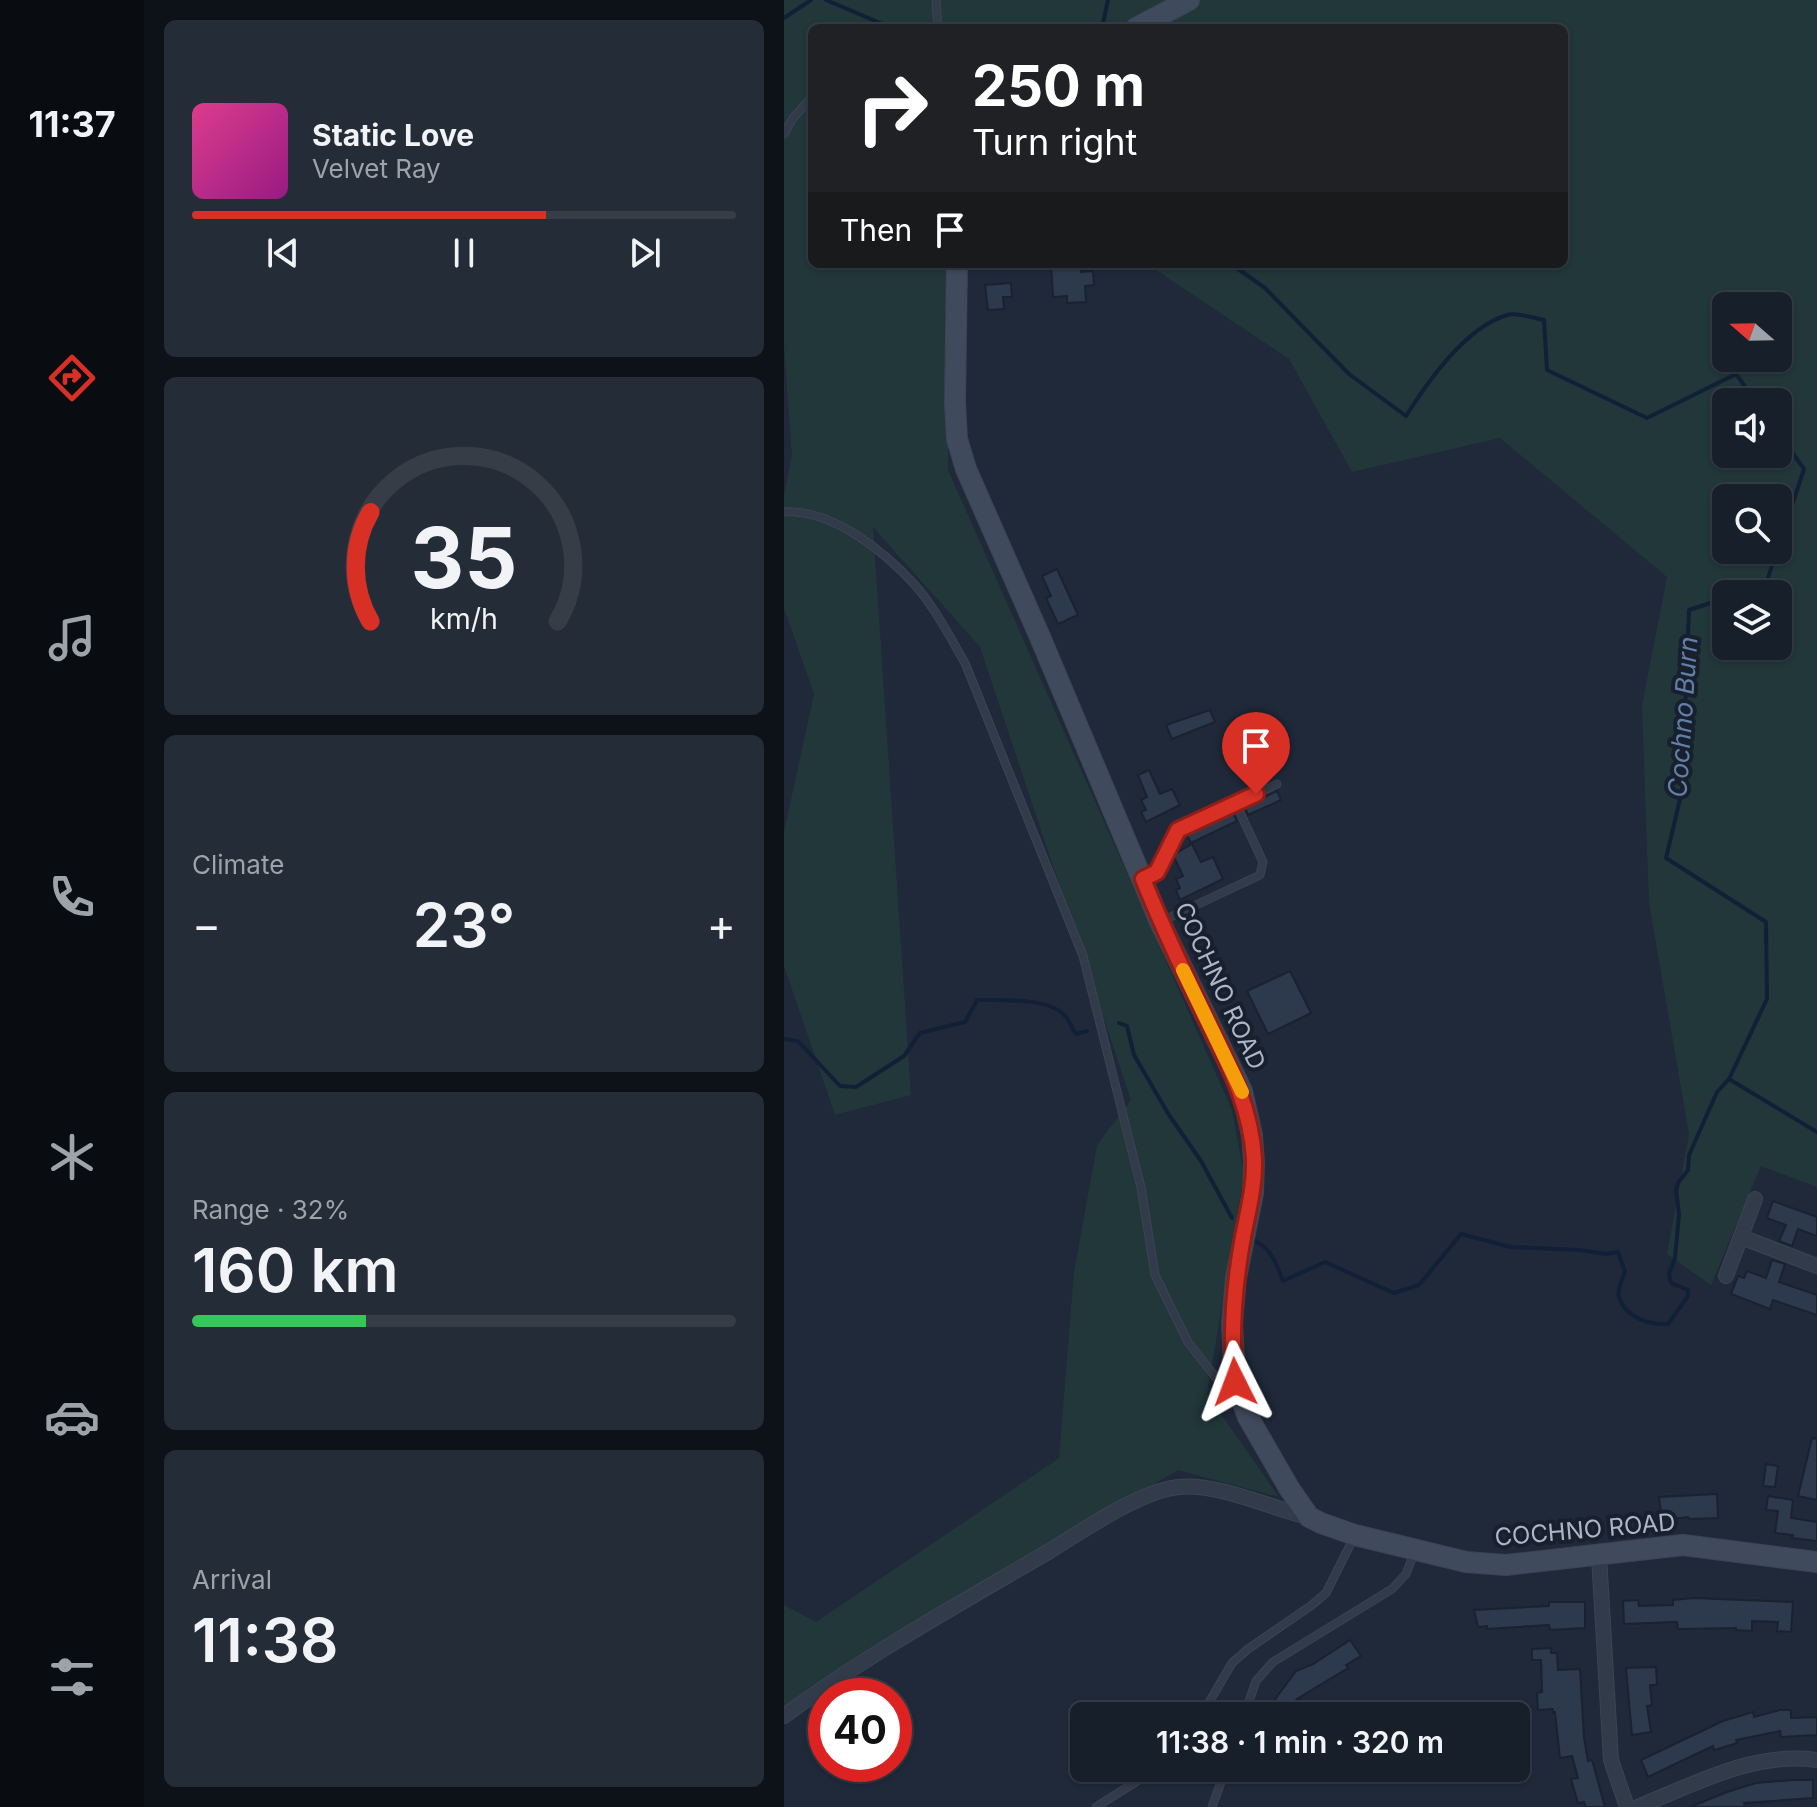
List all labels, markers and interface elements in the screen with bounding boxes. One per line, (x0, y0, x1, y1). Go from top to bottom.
text: 250 m (972, 52, 1145, 120)
icon: right (840, 56, 944, 160)
text: 11:37 (28, 102, 116, 146)
text: Static Love (312, 117, 474, 153)
text: Turn right (972, 120, 1137, 164)
text: Velvet Ray (312, 153, 441, 184)
icon: arrive (928, 208, 972, 252)
text: Then (840, 212, 912, 248)
icon: previous (261, 231, 305, 275)
icon: pause (442, 231, 486, 275)
icon: next (623, 231, 667, 275)
north arrow (1712, 292, 1792, 372)
map controls (1712, 292, 1792, 660)
icon: directions (44, 350, 100, 406)
button: sound (1712, 388, 1792, 468)
button: search (1712, 484, 1792, 564)
text: 35 (411, 507, 517, 608)
button: layers (1712, 580, 1792, 660)
text: km/h (430, 601, 498, 636)
icon: music (44, 610, 100, 666)
water label: Cochno Burn (1661, 636, 1704, 798)
pin (1222, 712, 1290, 794)
icon: arrive (1234, 724, 1278, 768)
text: Climate (192, 849, 284, 880)
icon: phone (44, 869, 100, 925)
text: 23° (413, 889, 515, 961)
text: − (192, 898, 221, 952)
text: + (707, 898, 736, 952)
street label: COCHNO ROAD (1169, 898, 1272, 1074)
icon: climate (44, 1129, 100, 1185)
text: Range · 32% (192, 1194, 349, 1225)
text: 160 km (192, 1234, 399, 1306)
position arrow (1193, 1340, 1277, 1424)
icon: car (44, 1389, 100, 1445)
street label: COCHNO ROAD (1493, 1507, 1677, 1552)
text: Arrival (192, 1564, 272, 1595)
text: 11:38 (192, 1604, 338, 1676)
icon: filters (44, 1649, 100, 1705)
speed limit sign: 40 (808, 1678, 912, 1782)
text: 11:38 · 1 min · 320 m (1156, 1724, 1444, 1760)

